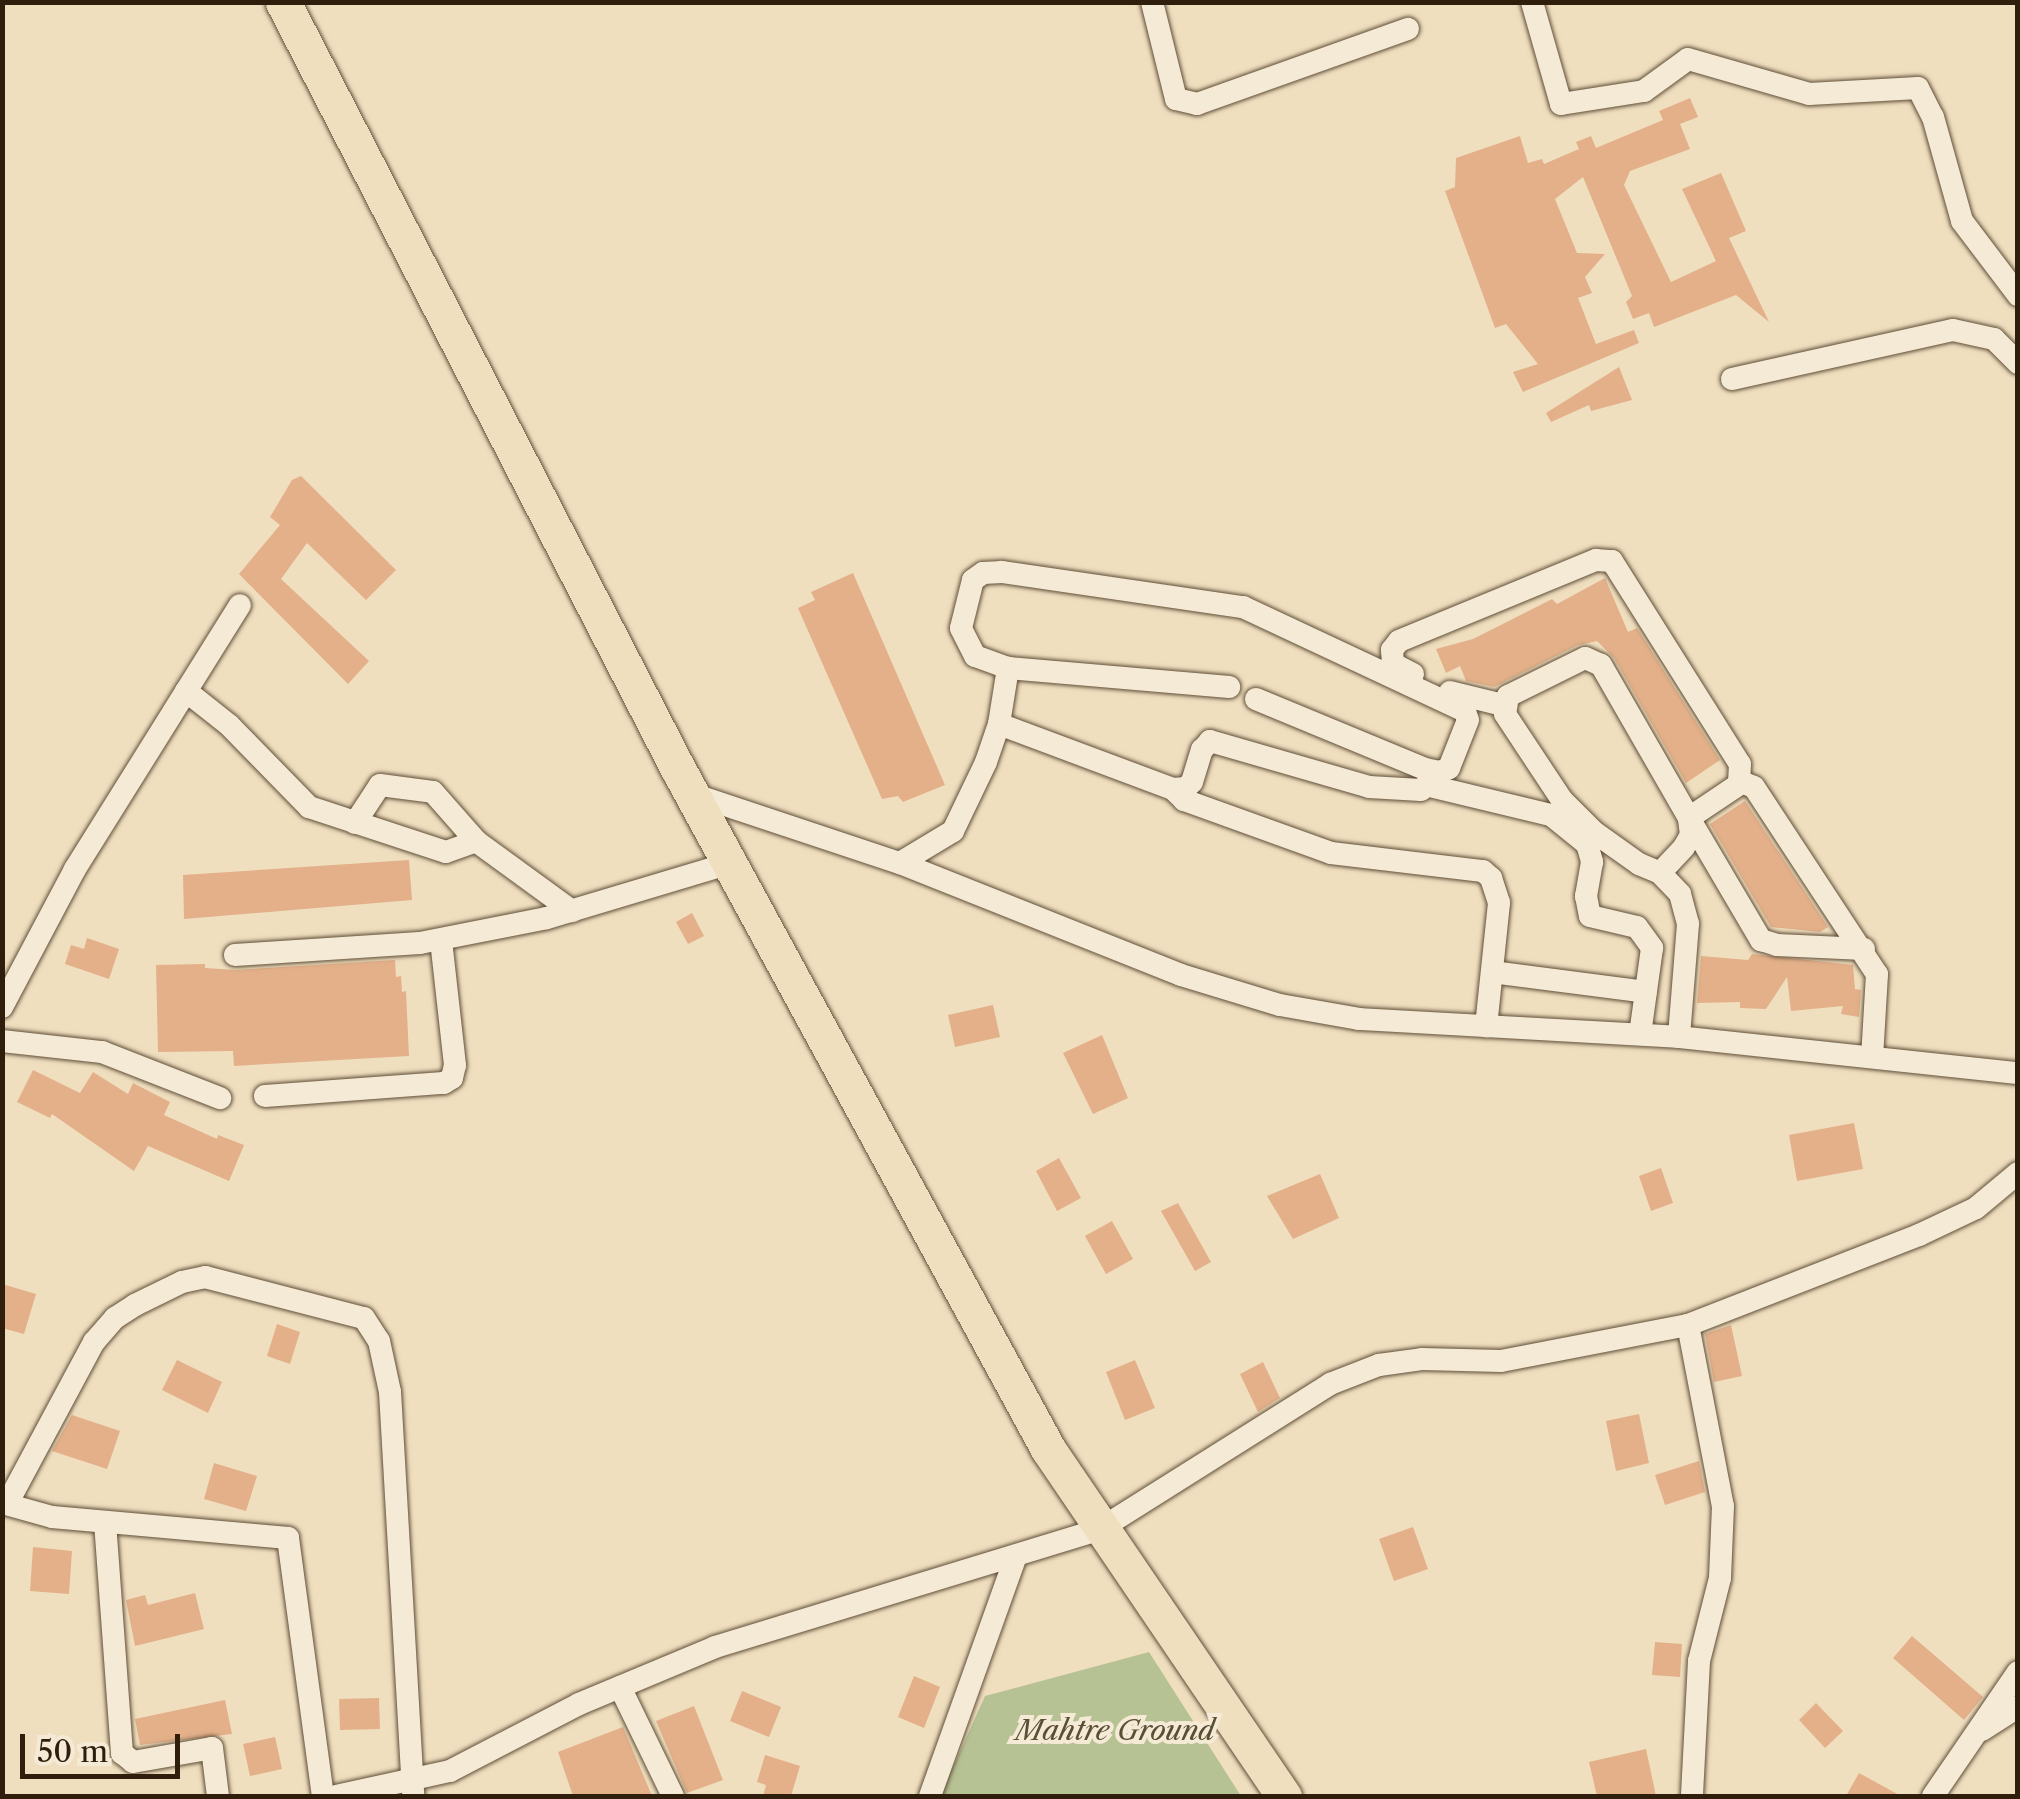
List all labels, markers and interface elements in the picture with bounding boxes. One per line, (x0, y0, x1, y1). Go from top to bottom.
park label: Mahtre Ground (1015, 1713, 1215, 1747)
scale bar (25, 1714, 185, 1776)
text: 50 m (37, 1733, 108, 1770)

